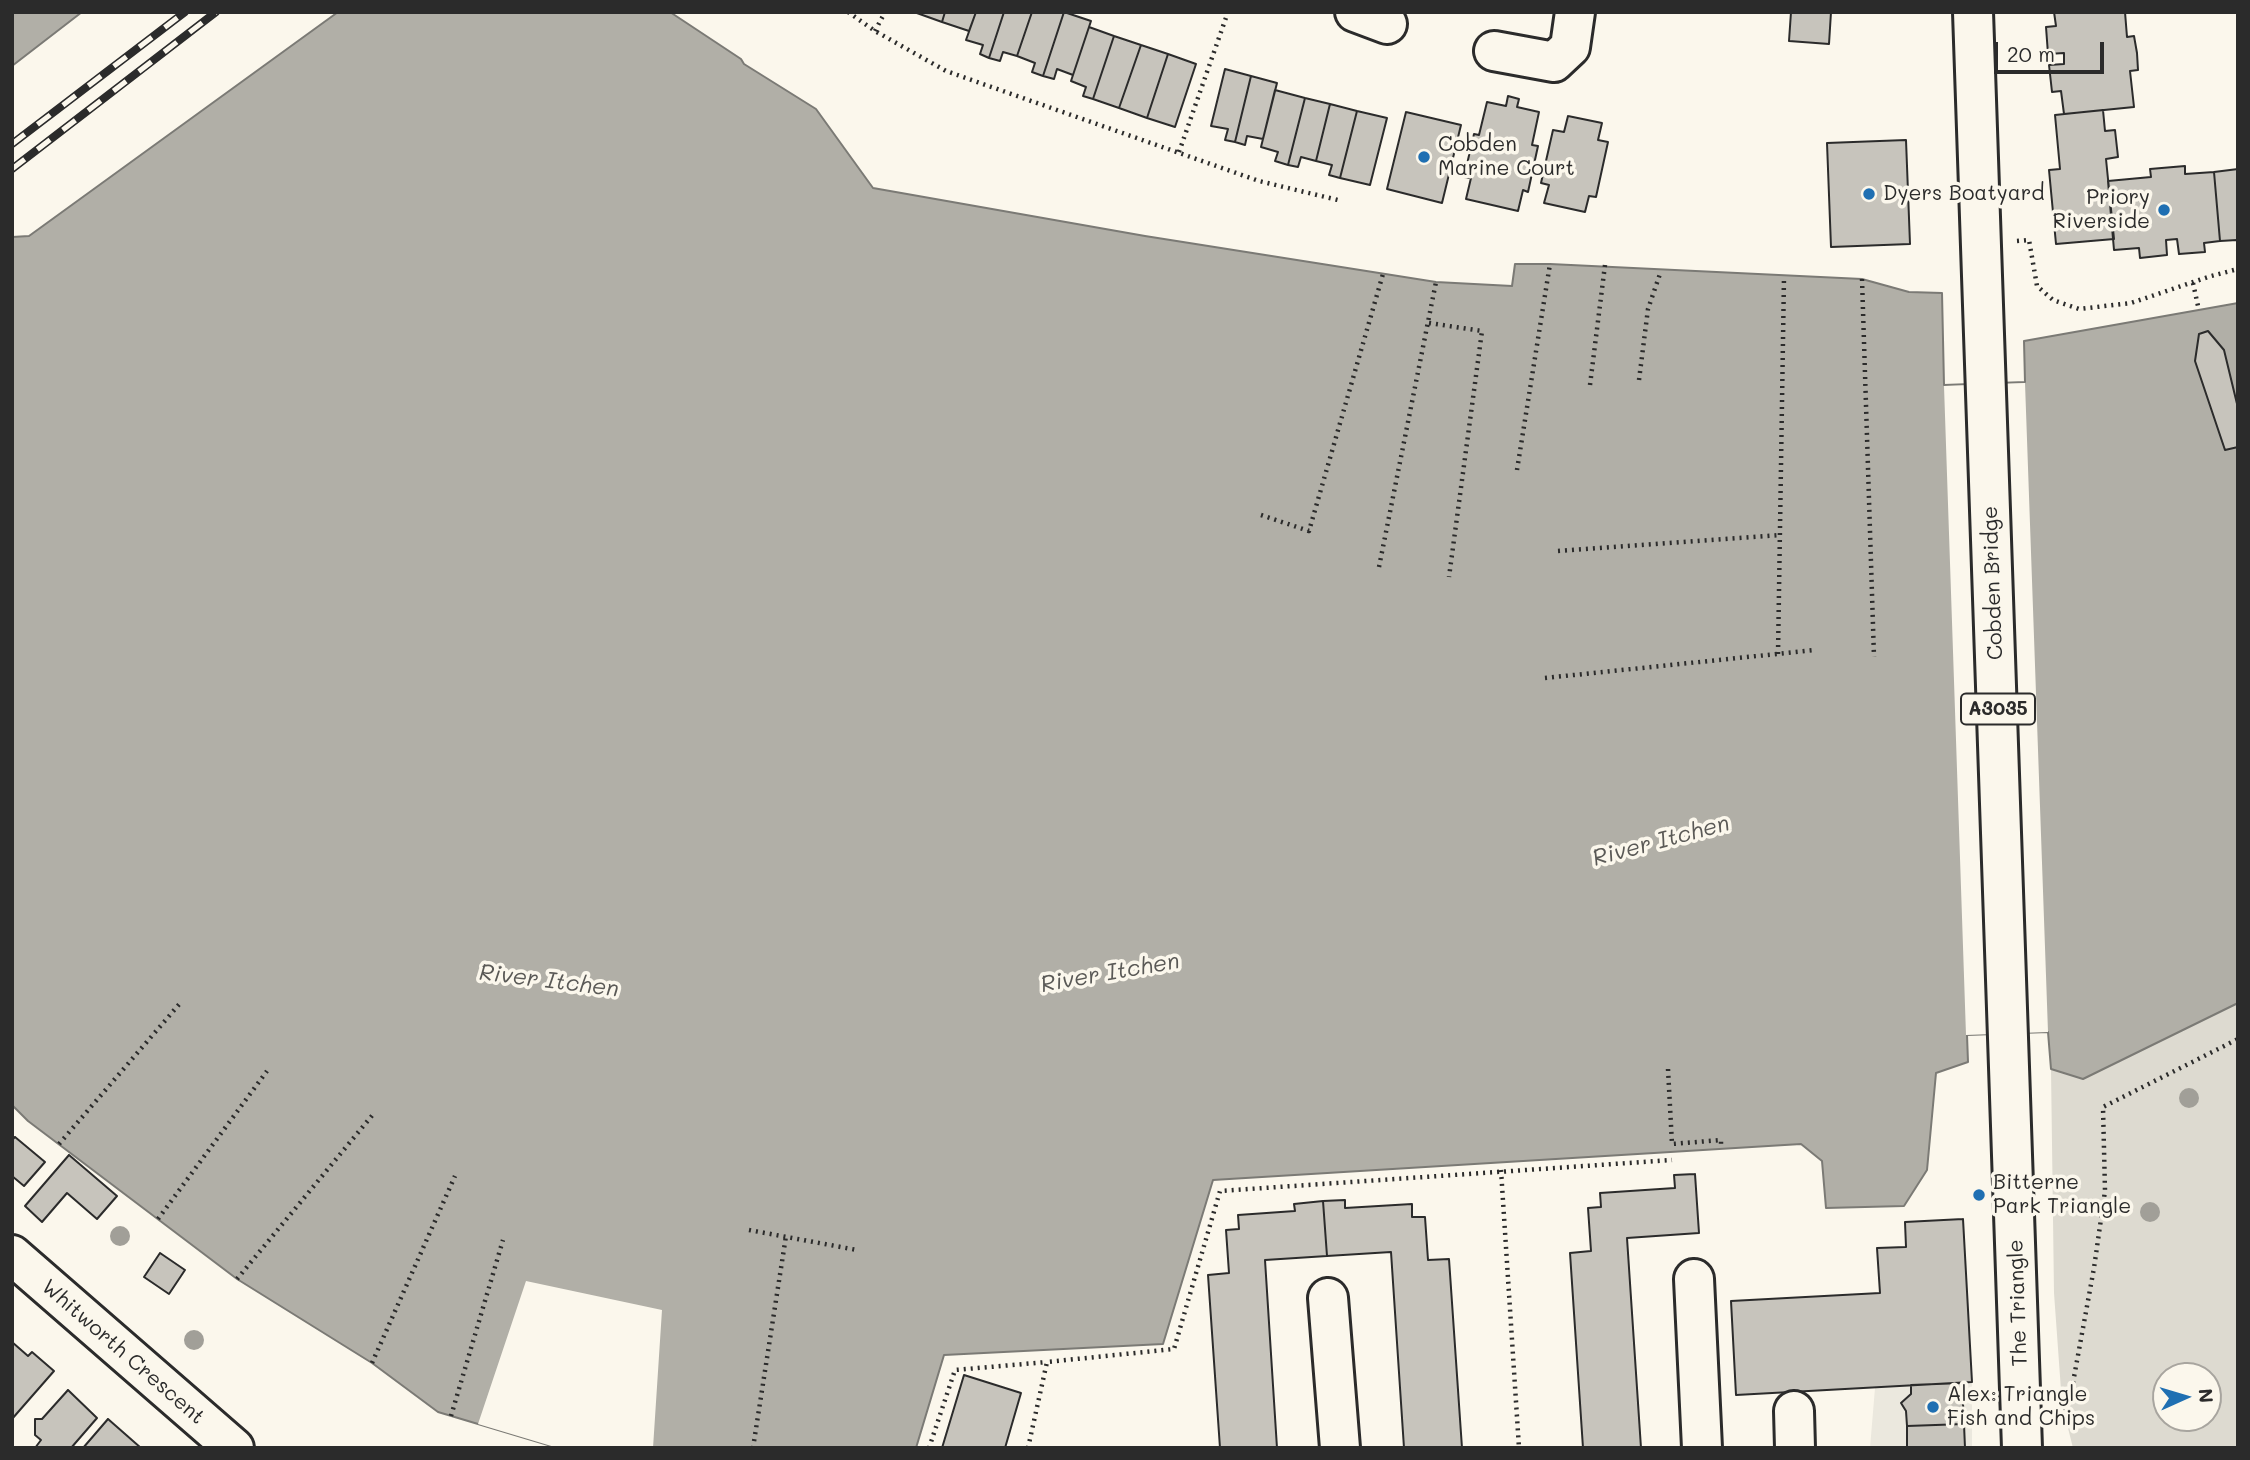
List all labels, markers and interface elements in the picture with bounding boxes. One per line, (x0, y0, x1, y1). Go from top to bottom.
scale bar (1998, 28, 2108, 72)
text: 20 m (2007, 40, 2055, 67)
place label: Cobden Marine Court (1438, 132, 1575, 182)
marker: Cobden Marine Court (1416, 149, 1432, 165)
place label: Dyers Boatyard (1883, 181, 2045, 207)
place label: Priory Riverside (2053, 185, 2150, 235)
marker: Dyers Boatyard (1861, 186, 1877, 202)
marker: Priory Riverside (2156, 202, 2172, 218)
street label: Cobden Bridge (1978, 506, 2008, 660)
road number: A3035 (1961, 694, 2035, 724)
water label: River Itchen (1589, 809, 1733, 873)
water label: River Itchen (1038, 947, 1182, 999)
water label: River Itchen (477, 959, 621, 1003)
place label: Bitterne Park Triangle (1993, 1170, 2131, 1220)
marker: Bitterne Park Triangle (1971, 1187, 1987, 1203)
street label: The Triangle (2003, 1239, 2033, 1367)
street label: Whitworth Crescent (36, 1274, 210, 1430)
north arrow (2152, 1362, 2222, 1432)
place label: Alex: Triangle Fish and Chips (1947, 1382, 2095, 1432)
text: N (2193, 1388, 2219, 1404)
marker: Alex: Triangle Fish and Chips (1925, 1399, 1941, 1415)

